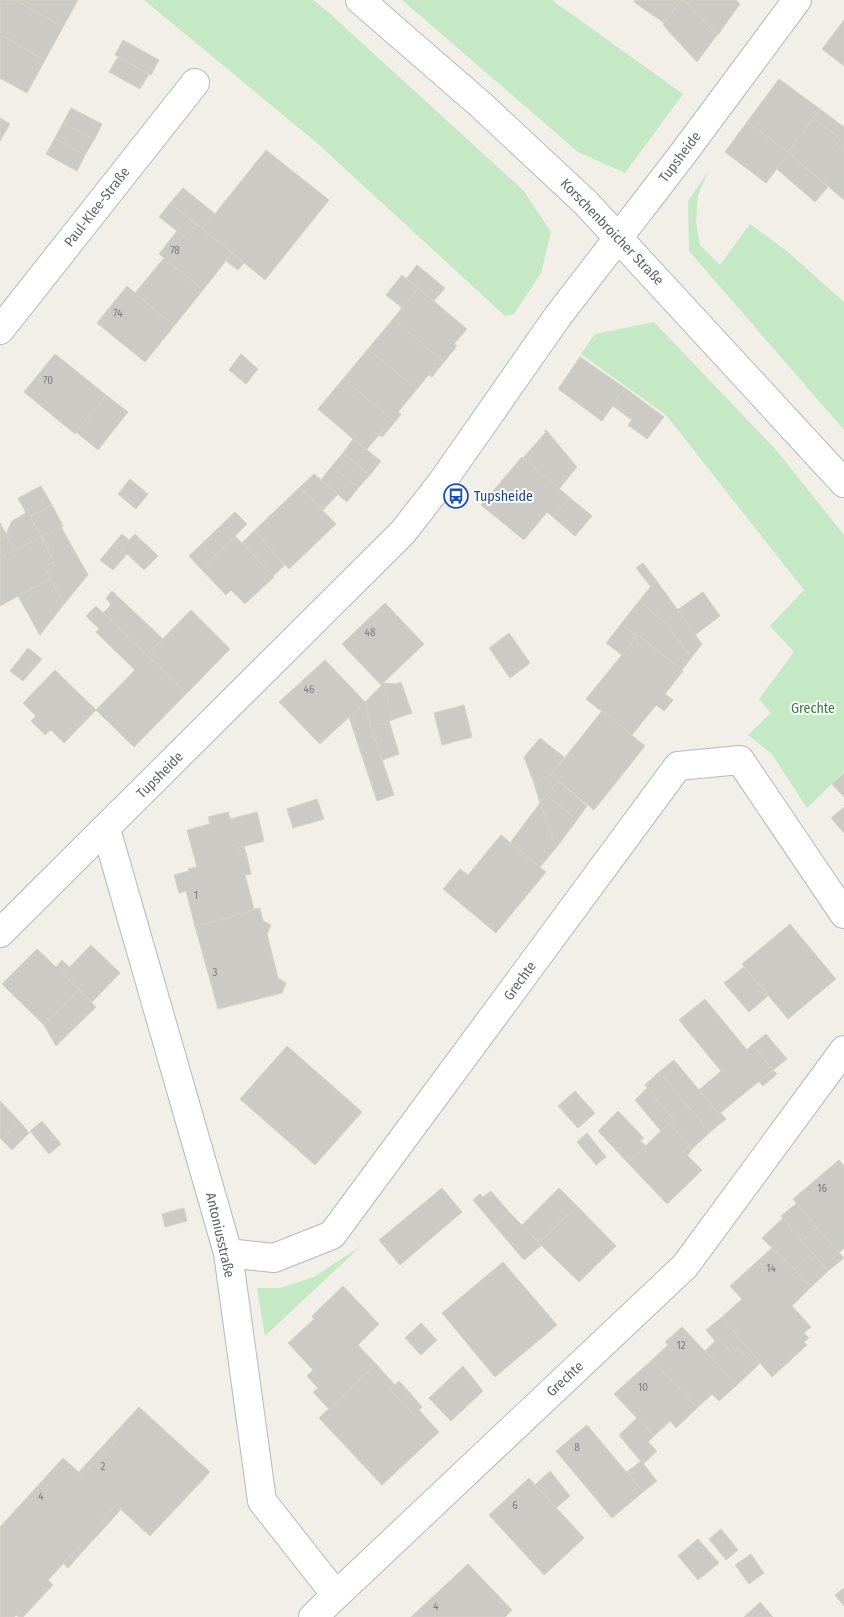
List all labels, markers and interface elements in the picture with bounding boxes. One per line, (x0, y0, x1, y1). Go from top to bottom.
street label: Tupsheide (655, 128, 705, 186)
street label: Paul-Klee-Straße (61, 164, 133, 250)
street label: Korschenbroicher Straße (557, 175, 667, 289)
house number: 78 (170, 244, 180, 257)
house number: 74 (113, 307, 123, 320)
house number: 70 (43, 374, 53, 387)
bus stop icon: Tupsheide (443, 483, 469, 509)
place label: Tupsheide (474, 488, 533, 505)
house number: 48 (365, 626, 376, 639)
house number: 46 (304, 683, 315, 696)
park label: Grechte (791, 700, 835, 717)
street label: Tupsheide (133, 748, 187, 802)
house number: 1 (194, 889, 198, 902)
street label: Grechte (500, 958, 540, 1004)
house number: 3 (213, 966, 218, 979)
house number: 16 (817, 1182, 827, 1195)
street label: Antoniusstraße (202, 1191, 238, 1279)
house number: 14 (766, 1262, 776, 1275)
house number: 12 (676, 1339, 686, 1352)
street label: Grechte (543, 1358, 587, 1400)
house number: 10 (638, 1381, 648, 1394)
house number: 8 (574, 1441, 580, 1454)
house number: 2 (101, 1460, 106, 1473)
house number: 4 (38, 1490, 44, 1503)
house number: 6 (512, 1499, 518, 1512)
house number: 4 (433, 1600, 439, 1613)

